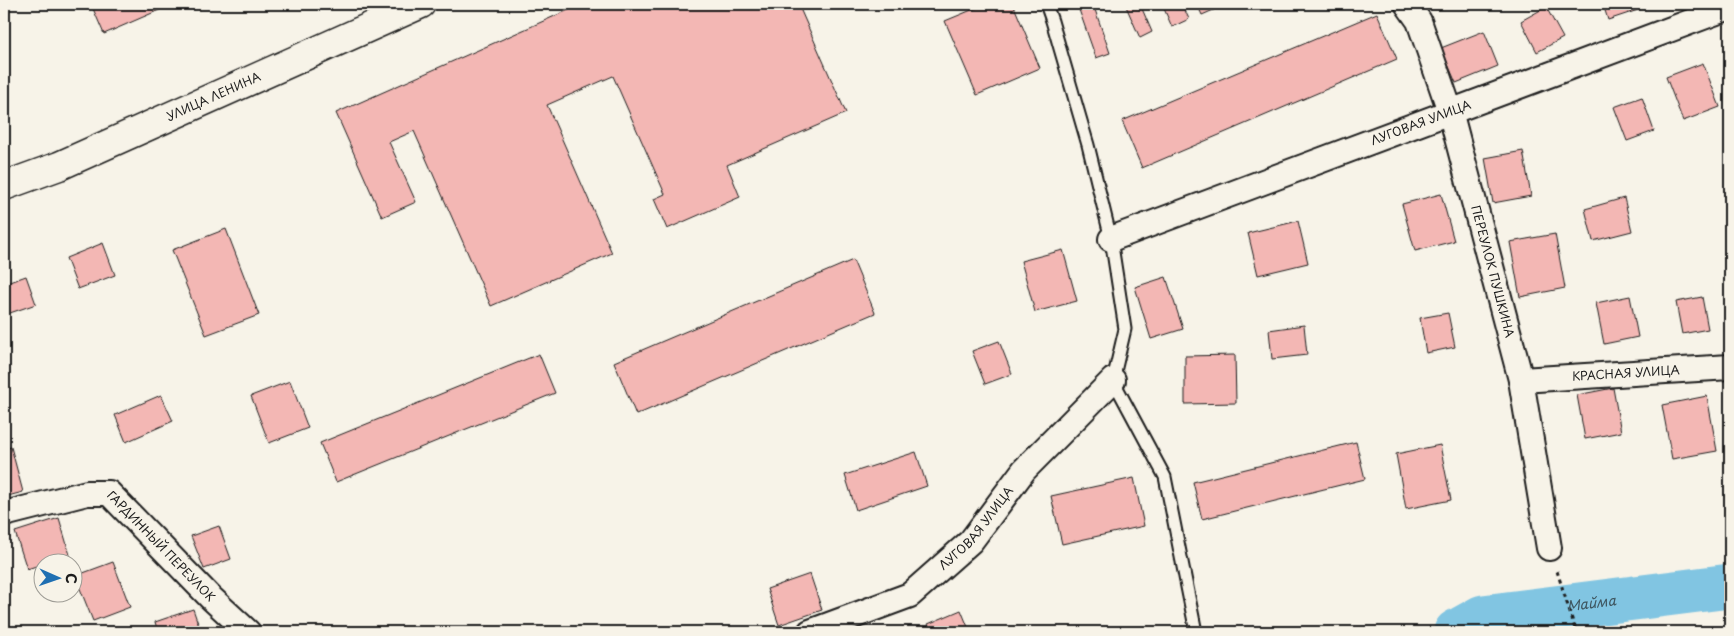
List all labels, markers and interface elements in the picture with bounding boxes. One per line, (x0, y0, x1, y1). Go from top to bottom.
street label: УЛИЦА ЛЕНИНА (163, 67, 263, 125)
street label: ЛУГОВАЯ УЛИЦА (1368, 95, 1473, 149)
street label: ПЕРЕУЛОК ПУШКИНА (1467, 203, 1519, 339)
street label: КРАСНАЯ УЛИЦА (1571, 360, 1680, 385)
street label: ЛУГОВАЯ УЛИЦА (934, 482, 1017, 574)
street label: ГАРДИННЫЙ ПЕРЕУЛОК (103, 486, 220, 605)
north arrow (32, 554, 82, 604)
text: С (61, 573, 82, 584)
water label: Майма (1565, 589, 1618, 616)

